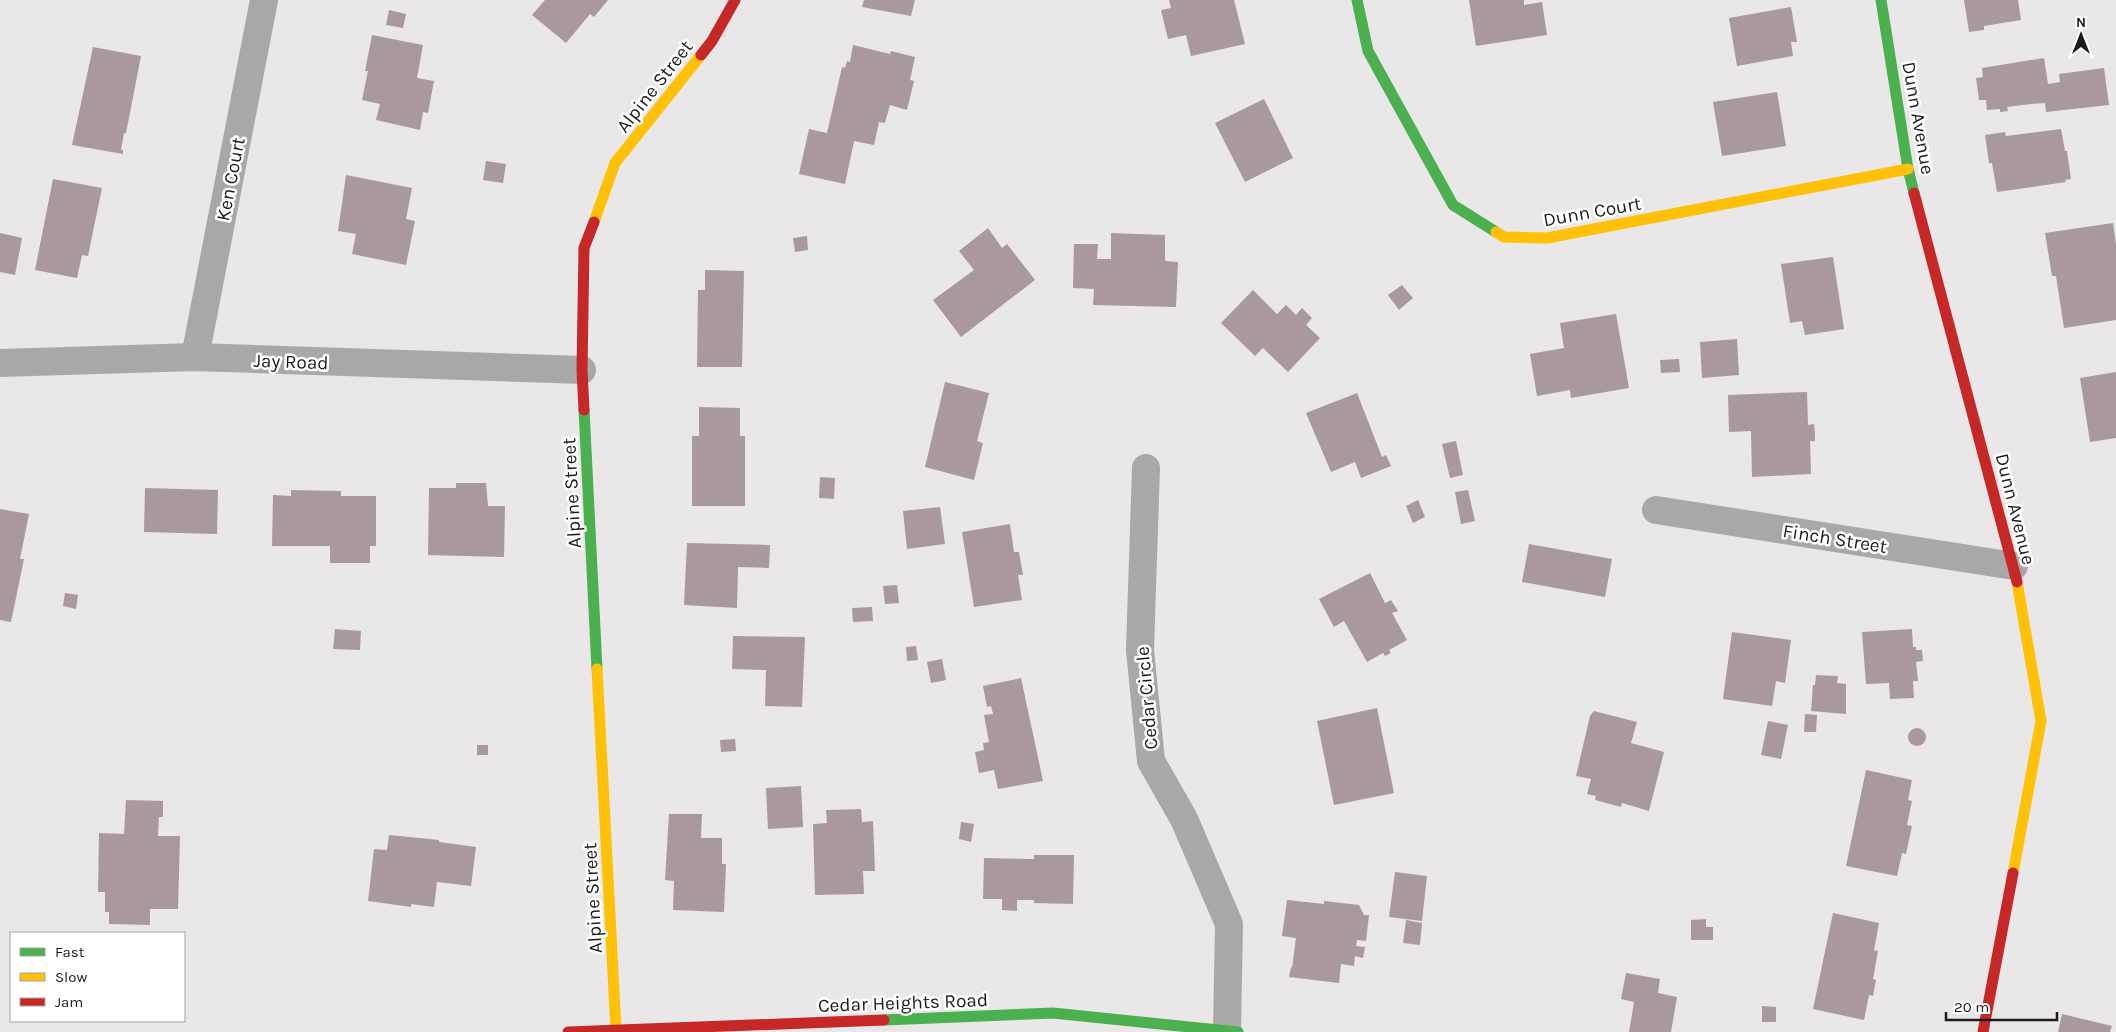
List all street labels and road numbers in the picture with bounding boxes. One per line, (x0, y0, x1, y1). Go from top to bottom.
street label: Alpine Street (612, 36, 698, 137)
street label: Dunn Avenue (1897, 60, 1939, 176)
street label: Ken Court (212, 135, 250, 223)
street label: Dunn Court (1541, 193, 1643, 231)
street label: Jay Road (253, 350, 329, 374)
street label: Alpine Street (558, 437, 586, 549)
street label: Dunn Avenue (1991, 451, 2039, 567)
street label: Finch Street (1781, 520, 1888, 558)
street label: Cedar Circle (1132, 645, 1162, 750)
street label: Alpine Street (579, 842, 607, 954)
street label: Cedar Heights Road (818, 989, 988, 1017)

